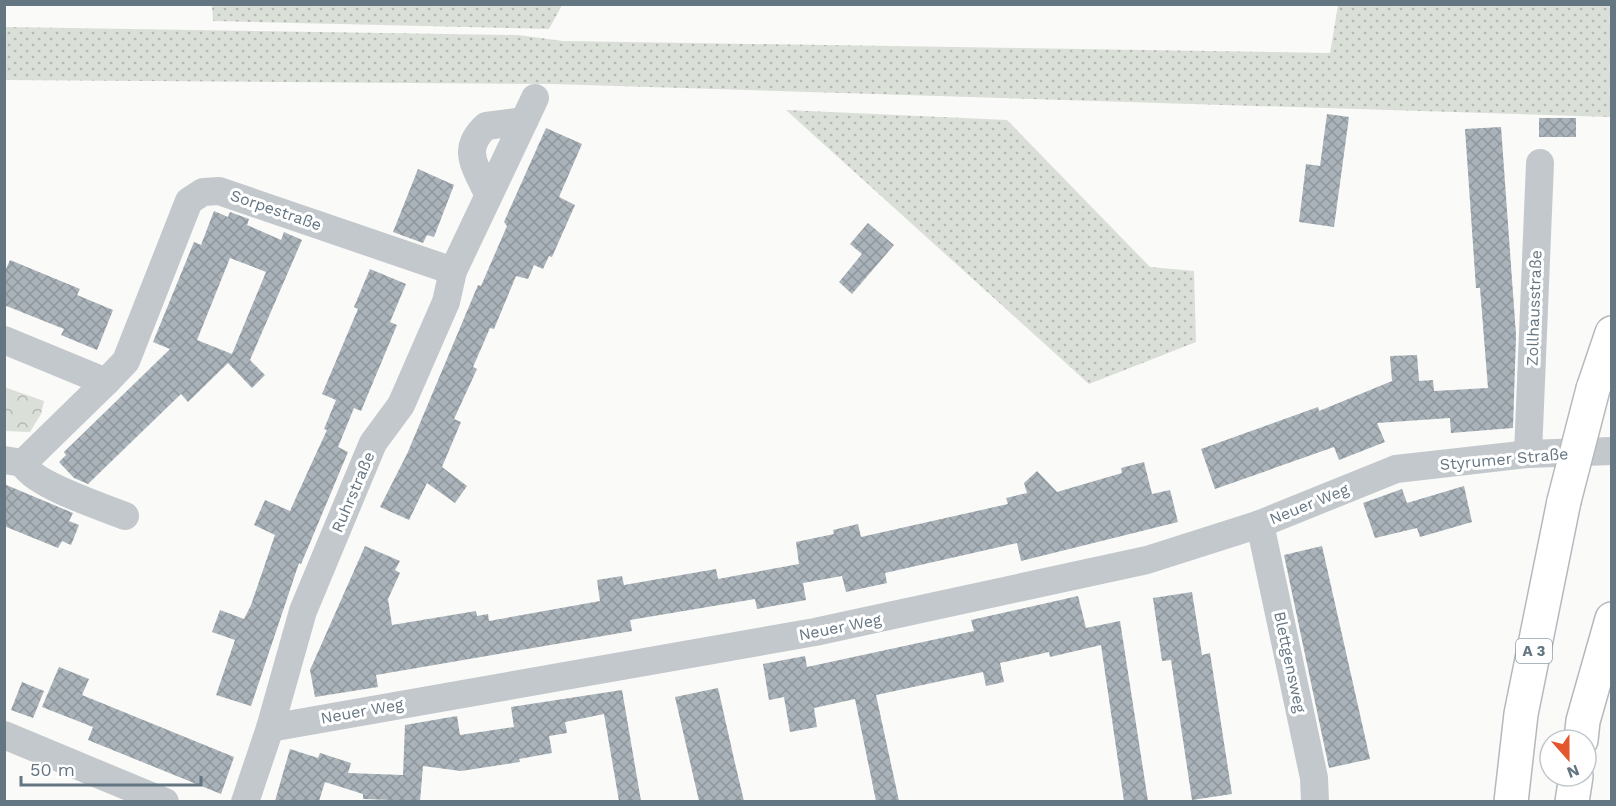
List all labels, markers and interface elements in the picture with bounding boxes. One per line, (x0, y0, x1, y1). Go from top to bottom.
street label: Sorpestraße (228, 186, 324, 234)
street label: Zollhausstraße (1522, 250, 1546, 366)
street label: Styrumer Straße (1439, 444, 1569, 474)
street label: Ruhrstraße (327, 449, 379, 535)
street label: Neuer Weg (1267, 479, 1352, 528)
street label: Neuer Weg (797, 610, 883, 644)
street label: Blettgensweg (1270, 610, 1310, 715)
road number: A 3 (1516, 639, 1552, 663)
street label: Neuer Weg (319, 694, 405, 728)
north arrow (1538, 728, 1598, 788)
scale bar (21, 749, 201, 787)
text: 50 m (30, 759, 75, 780)
text: N (1564, 761, 1582, 783)

